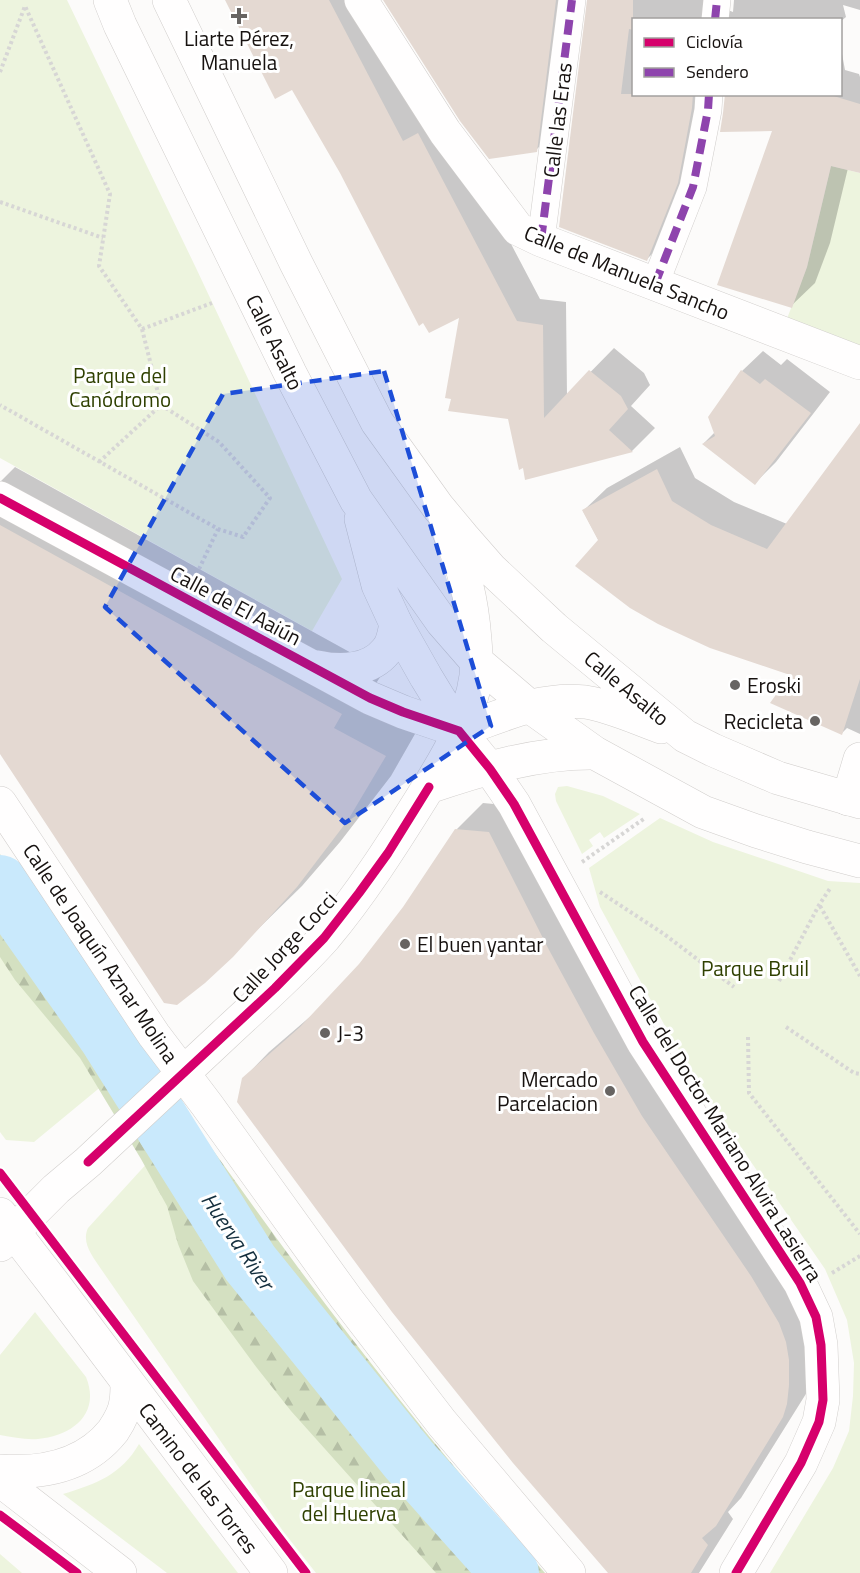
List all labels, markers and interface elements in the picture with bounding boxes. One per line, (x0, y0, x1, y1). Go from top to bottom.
marker: Liarte Pérez, Manuela (232, 9, 246, 23)
legend (632, 18, 842, 96)
place label: Liarte Pérez, Manuela (184, 22, 294, 78)
text: Ciclovía (686, 28, 743, 55)
text: Sendero (686, 58, 749, 85)
street label: Calle las Eras (534, 61, 580, 179)
street label: Calle de Manuela Sancho (519, 216, 735, 328)
street label: Calle Asalto (238, 289, 312, 395)
park label: Parque del Canódromo (69, 359, 171, 415)
street label: Calle de El Aaiún (165, 557, 307, 653)
street label: Calle Asalto (577, 643, 677, 733)
place label: Eroski (747, 669, 801, 701)
marker: Eroski (728, 678, 742, 692)
place label: Recicleta (723, 705, 803, 737)
marker: Recicleta (808, 714, 822, 728)
street label: Calle de Joaquín Aznar Molina (15, 837, 187, 1070)
street label: Calle Jorge Cocci (224, 884, 344, 1010)
place label: El buen yantar (417, 928, 544, 960)
marker: El buen yantar (398, 937, 412, 951)
park label: Parque Bruil (701, 952, 809, 984)
street label: Calle del Doctor Mariano Alvira Lasierra (621, 978, 831, 1288)
place label: J-3 (337, 1017, 364, 1049)
marker: J-3 (318, 1026, 332, 1040)
place label: Mercado Parcelacion (497, 1063, 598, 1119)
marker: Mercado Parcelacion (603, 1084, 617, 1098)
water label: Huerva River (193, 1185, 285, 1299)
street label: Camino de las Torres (131, 1396, 267, 1560)
park label: Parque lineal del Huerva (292, 1473, 406, 1529)

